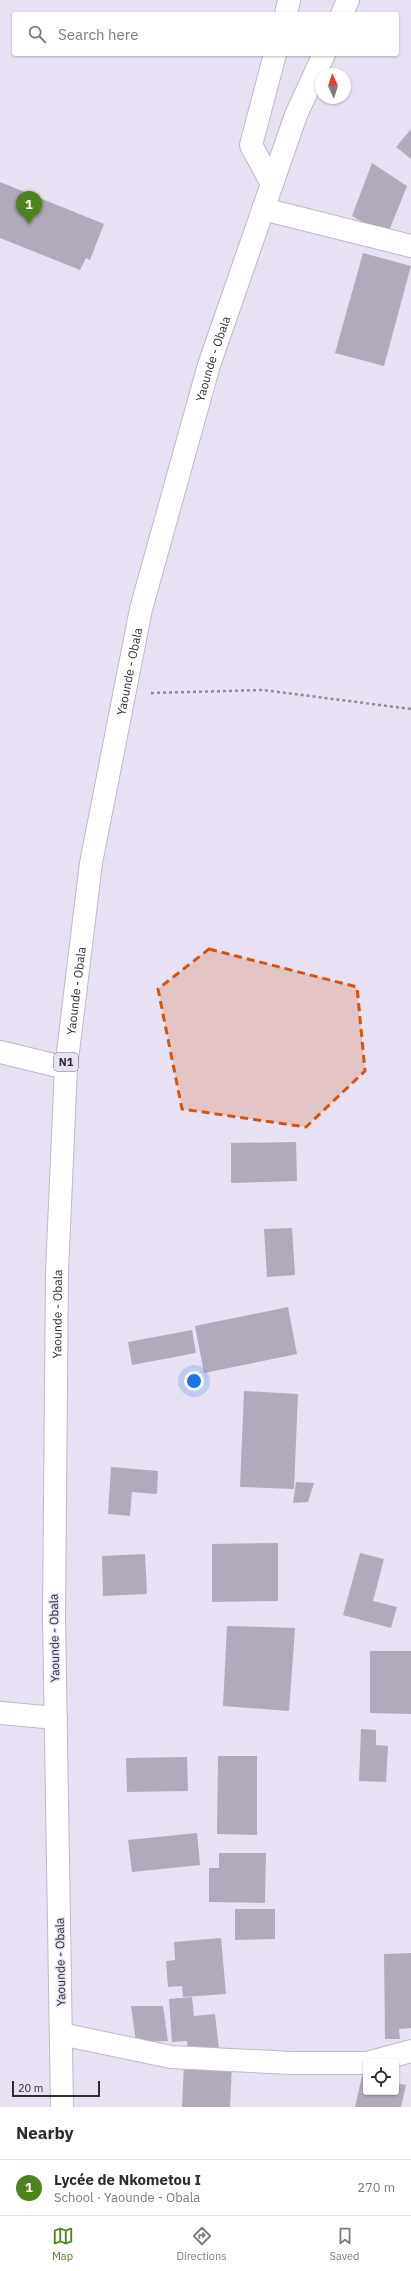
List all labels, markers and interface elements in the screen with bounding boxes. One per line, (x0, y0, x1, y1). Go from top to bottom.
search box (12, 12, 399, 56)
icon: search (26, 23, 48, 45)
text: Search here (58, 25, 138, 44)
north arrow (315, 68, 351, 104)
pin: 1 (16, 191, 42, 224)
street label: Yaounde - Obala (192, 313, 233, 403)
street label: Yaounde - Obala (113, 626, 145, 717)
street label: Yaounde - Obala (63, 945, 88, 1036)
road number: N1 (54, 1053, 78, 1071)
street label: Yaounde - Obala (49, 1269, 65, 1359)
your location (184, 1371, 204, 1391)
street label: Yaounde - Obala (46, 1593, 62, 1683)
street label: Yaounde - Obala (52, 1917, 68, 2007)
map controls (363, 2059, 399, 2095)
button: locate (363, 2059, 399, 2095)
scale bar (12, 2079, 100, 2098)
text: 20 m (18, 2081, 43, 2095)
text: Nearby (16, 2122, 74, 2144)
text: Lycée de Nkometou I (54, 2170, 201, 2189)
text: 1 (25, 2179, 33, 2196)
text: 270 m (357, 2179, 395, 2196)
text: School · Yaounde - Obala (54, 2189, 200, 2206)
tab: Map (52, 2225, 74, 2263)
tab: Directions (177, 2225, 227, 2263)
tab: Saved (330, 2225, 359, 2263)

